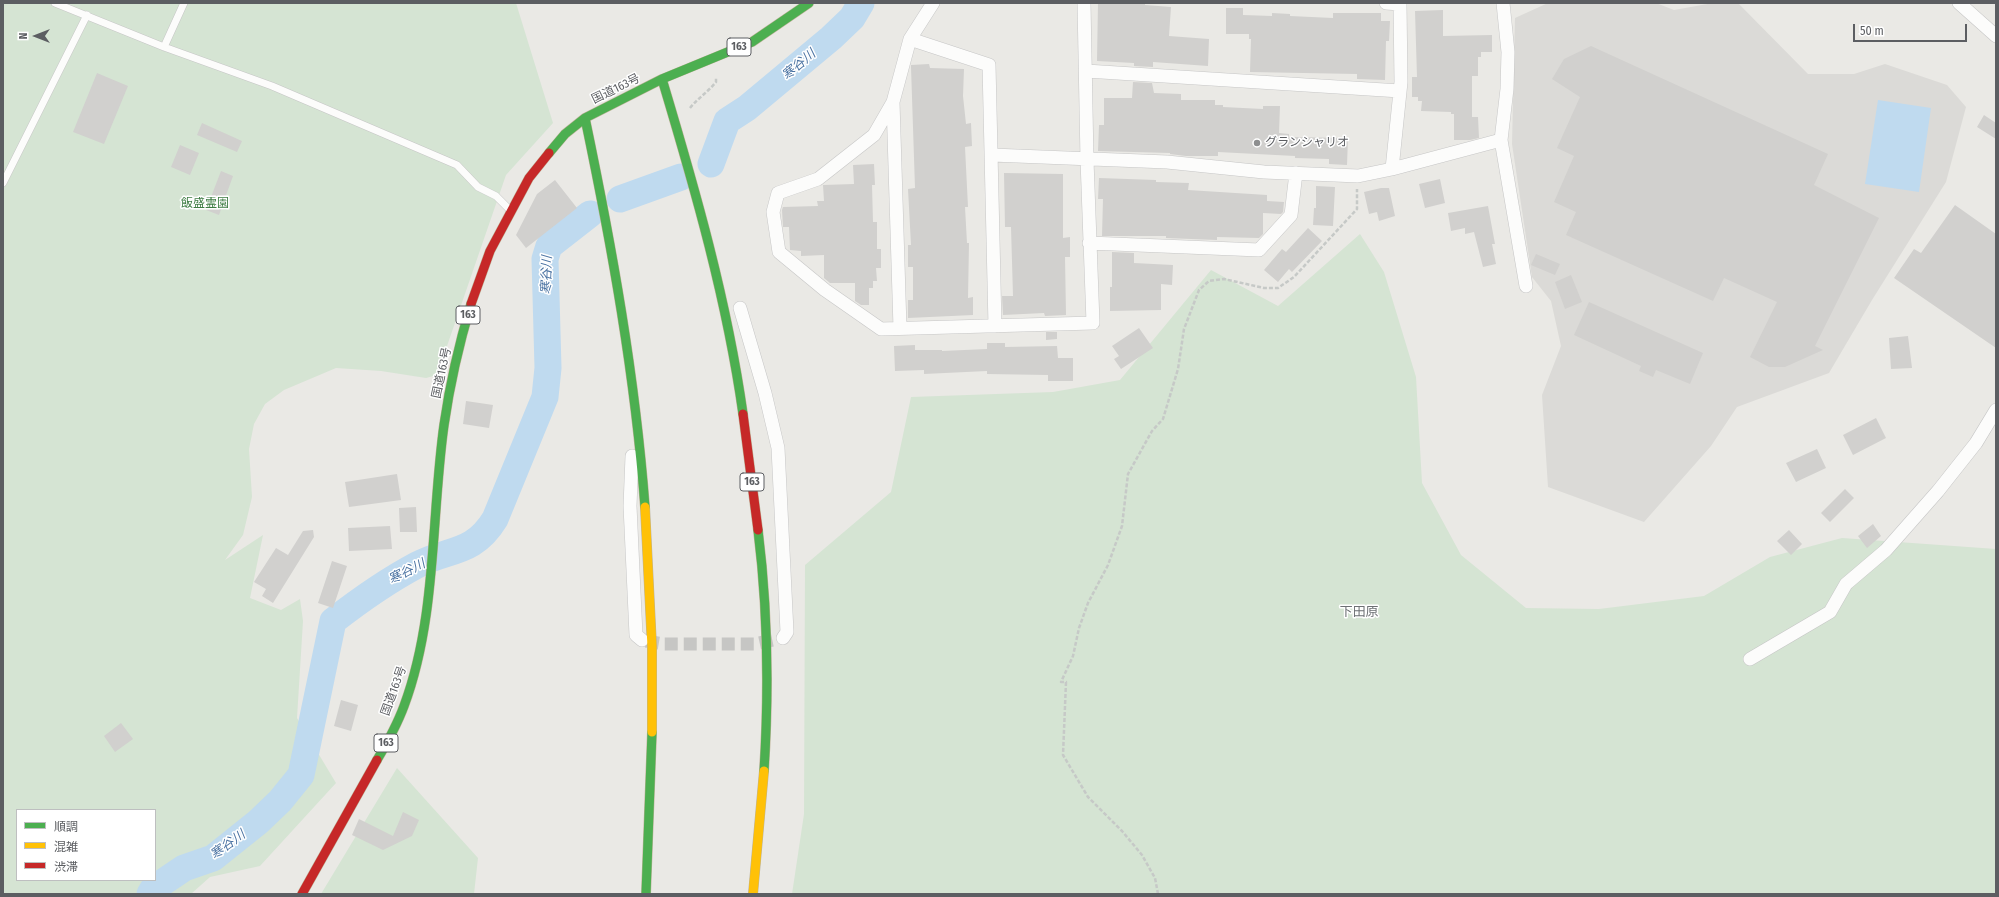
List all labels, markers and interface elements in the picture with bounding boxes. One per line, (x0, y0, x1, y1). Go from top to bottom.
north arrow (16, 16, 56, 56)
scale bar (1855, 16, 1969, 42)
text: 50 m (1860, 24, 1884, 38)
text: N (17, 33, 30, 39)
road number: 163 (727, 38, 751, 56)
water label: 寒谷川 (779, 46, 819, 84)
street label: 国道163号 (589, 71, 643, 107)
place label: グランシャリオ (1265, 136, 1349, 150)
marker: グランシャリオ (1252, 138, 1262, 148)
park label: 飯盛霊園 (181, 197, 229, 211)
water label: 寒谷川 (539, 255, 555, 295)
road number: 163 (456, 306, 480, 324)
street label: 国道163号 (430, 346, 454, 400)
road number: 163 (740, 473, 764, 491)
water label: 寒谷川 (386, 556, 428, 588)
district label: 下田原 (1340, 604, 1378, 620)
street label: 国道163号 (378, 664, 410, 718)
road number: 163 (374, 734, 398, 752)
legend (16, 809, 156, 881)
text: 順調 (54, 820, 78, 834)
water label: 寒谷川 (208, 827, 248, 863)
text: 混雑 (54, 840, 78, 854)
text: 渋滞 (54, 860, 78, 874)

